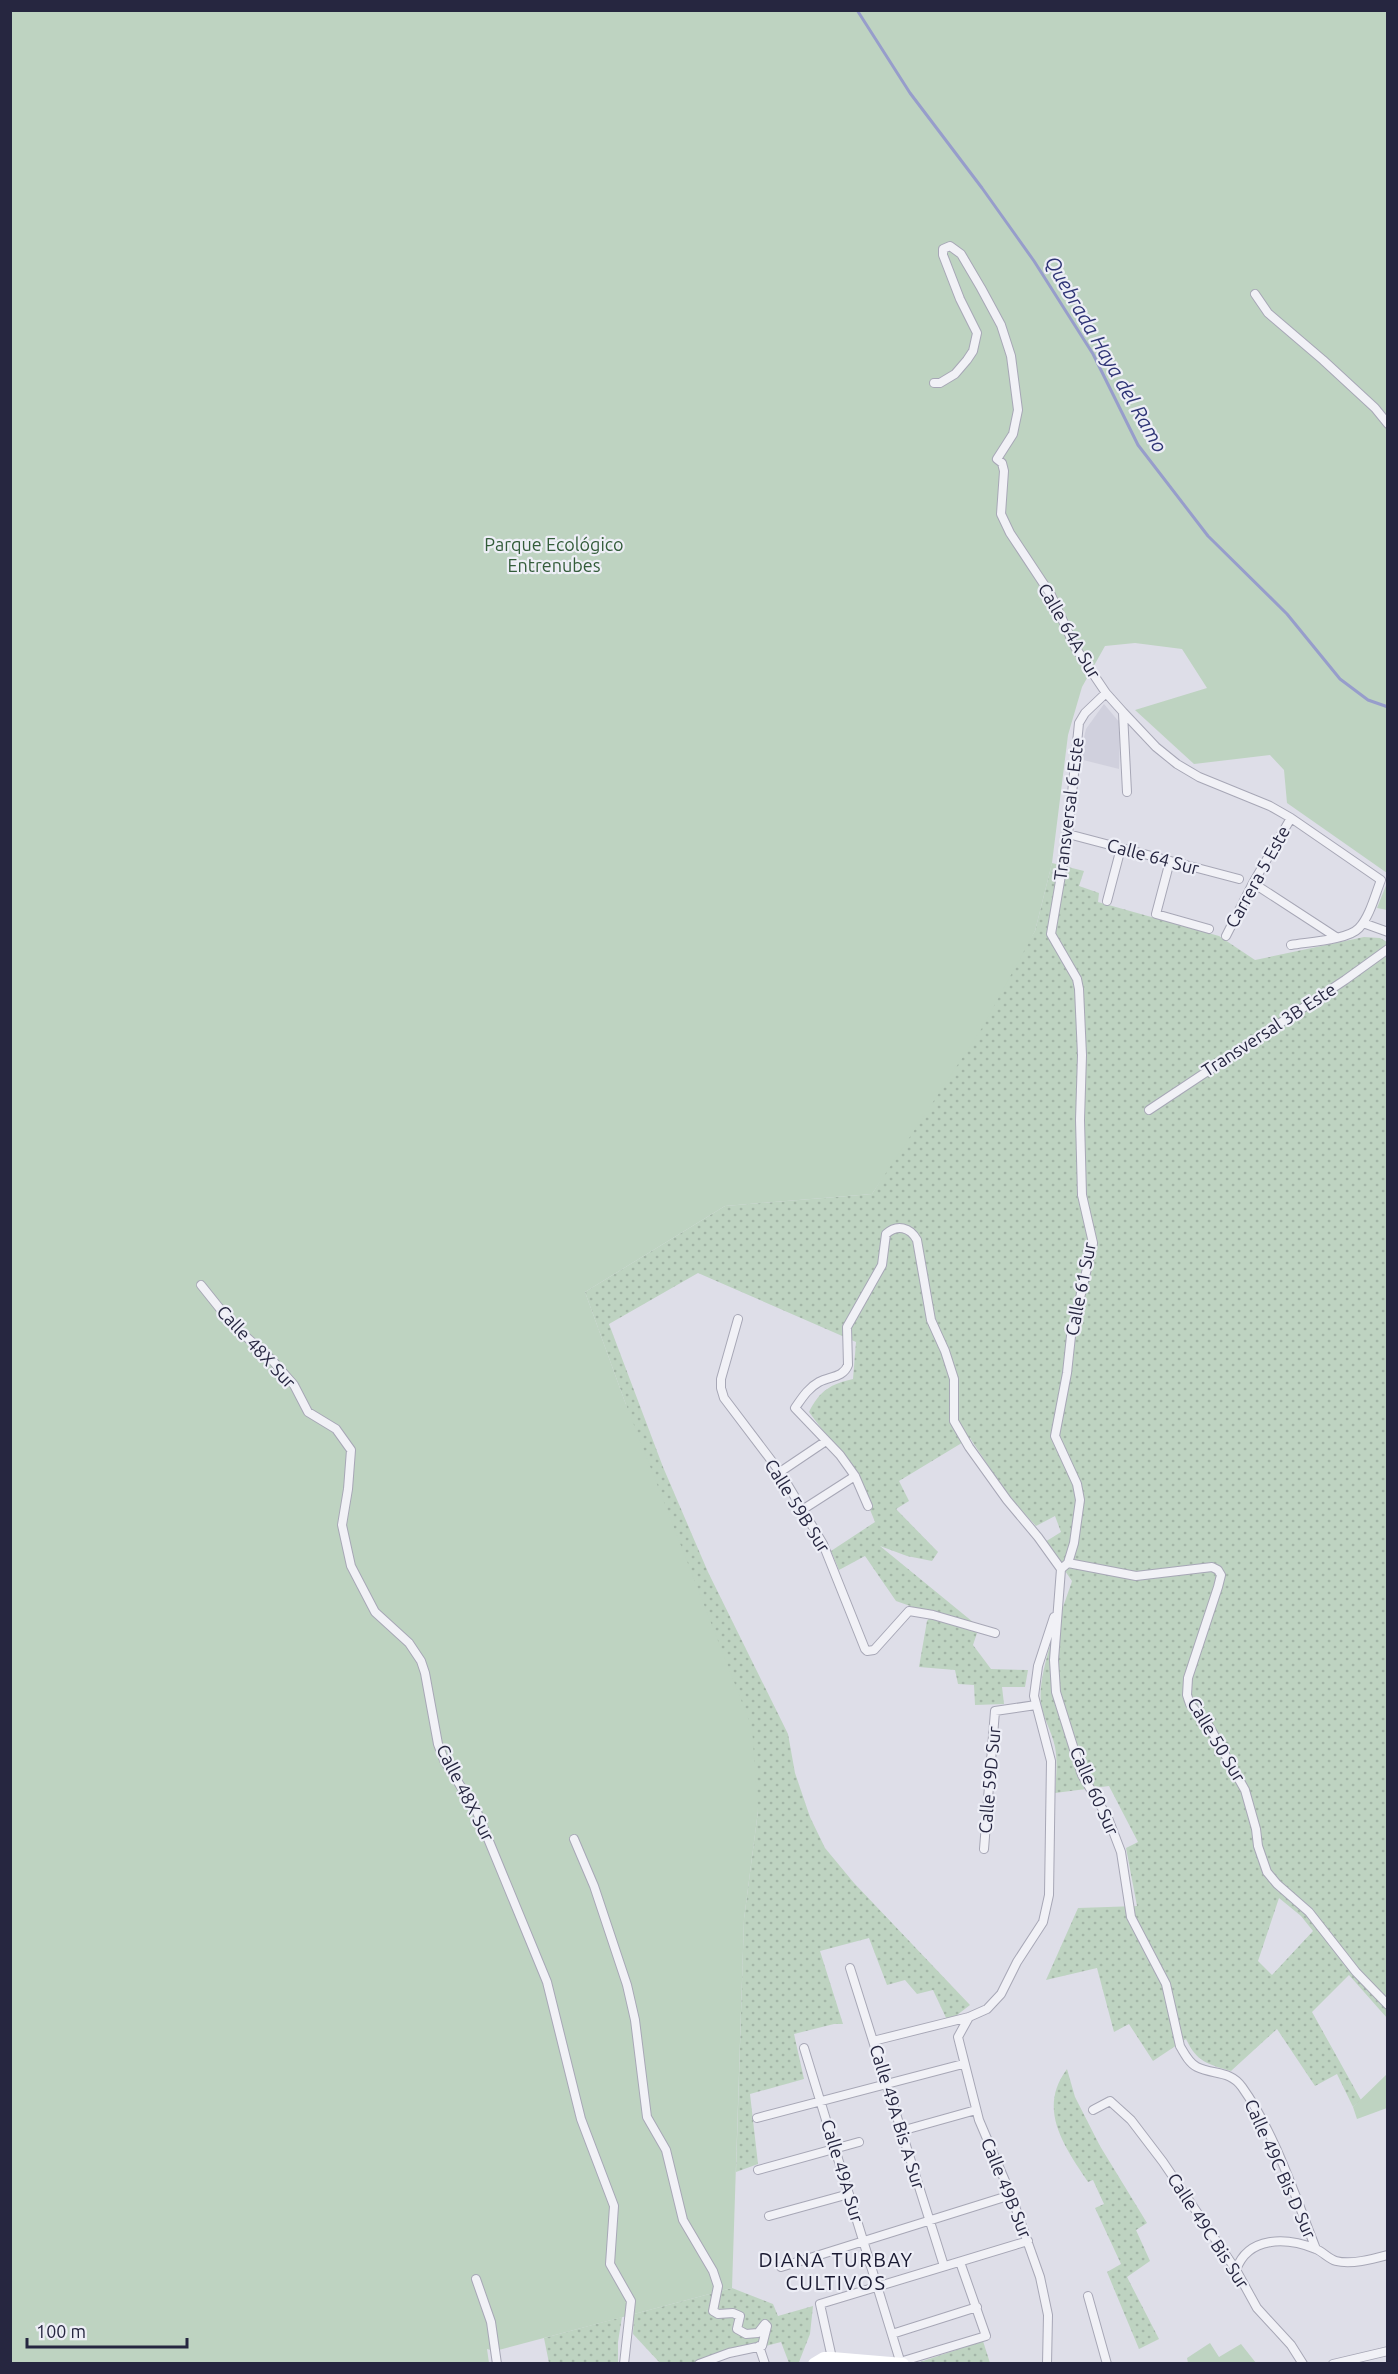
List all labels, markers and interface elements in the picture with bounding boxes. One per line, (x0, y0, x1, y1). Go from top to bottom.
water label: Quebrada Haya del Ramo (1040, 251, 1172, 457)
park label: Parque Ecológico Entrenubes (484, 534, 624, 575)
street label: Calle 64A Sur (1035, 579, 1105, 682)
street label: Transversal 6 Este (1049, 736, 1087, 882)
street label: Carrera 5 Este (1221, 822, 1293, 931)
street label: Calle 64 Sur (1105, 834, 1202, 878)
street label: Transversal 3B Este (1198, 978, 1339, 1080)
street label: Calle 61 Sur (1061, 1240, 1099, 1337)
street label: Calle 48X Sur (213, 1301, 300, 1392)
street label: Calle 59B Sur (761, 1455, 835, 1556)
street label: Calle 50 Sur (1184, 1694, 1250, 1785)
street label: Calle 59D Sur (974, 1725, 1004, 1834)
street label: Calle 48X Sur (433, 1741, 499, 1844)
street label: Calle 60 Sur (1067, 1743, 1123, 1838)
street label: Calle 49A Bis A Sur (866, 2042, 930, 2192)
street label: Calle 49C Bis D Sur (1241, 2096, 1321, 2241)
street label: Calle 49A Sur (818, 2117, 868, 2225)
street label: Calle 49B Sur (978, 2135, 1036, 2241)
street label: Calle 49C Bis Sur (1164, 2169, 1254, 2292)
district label: DIANA TURBAY CULTIVOS (758, 2248, 914, 2294)
scale bar (27, 2311, 188, 2349)
text: 100 m (36, 2321, 86, 2341)

